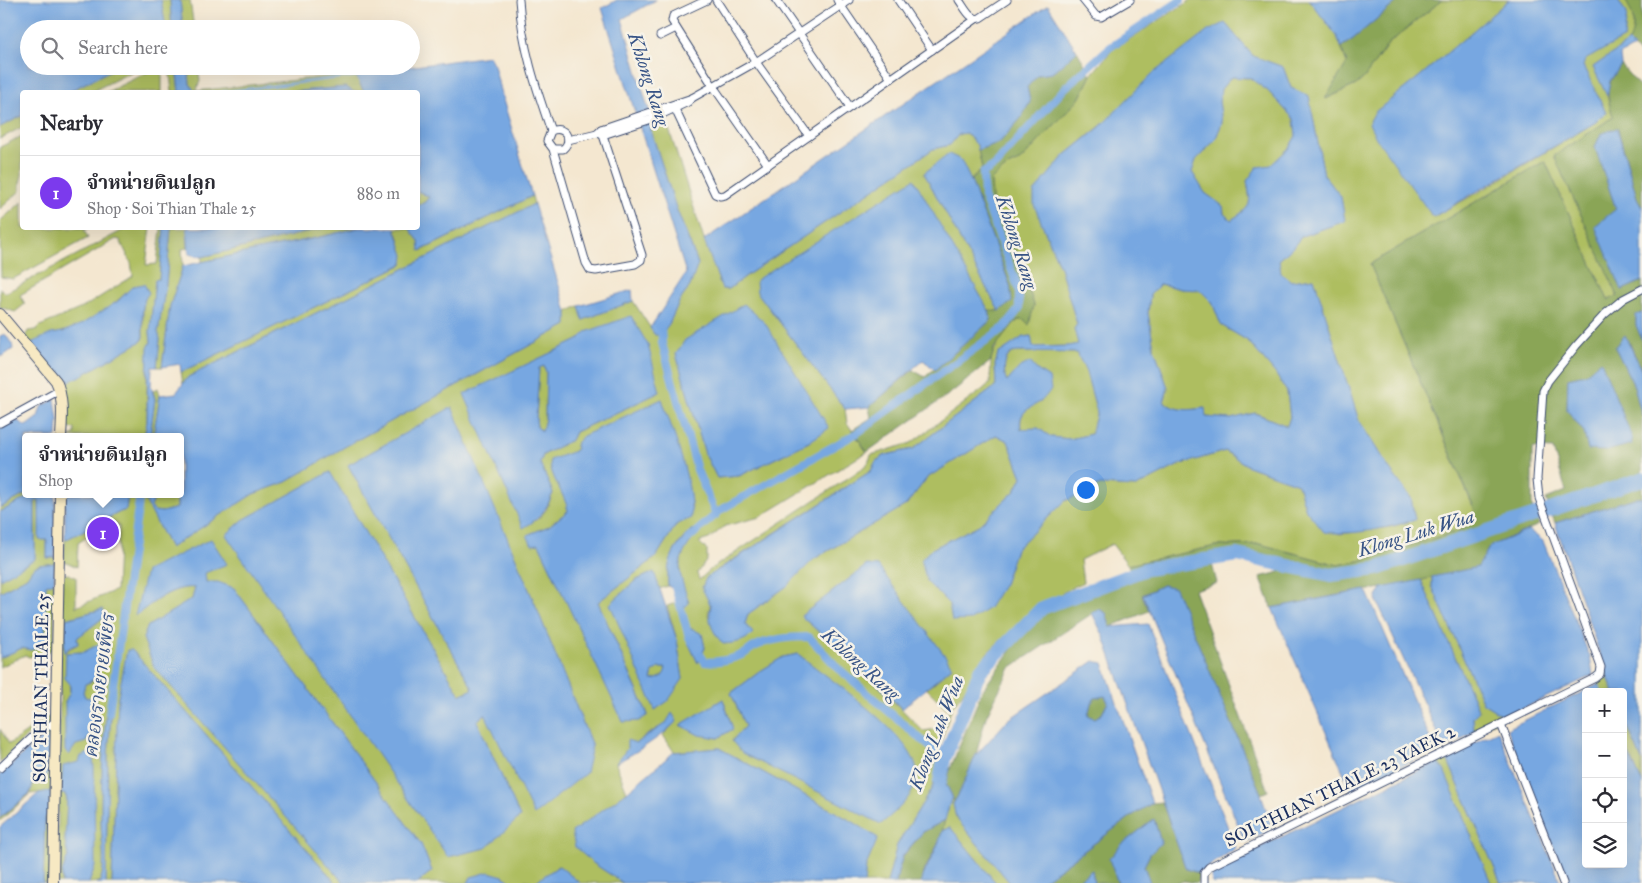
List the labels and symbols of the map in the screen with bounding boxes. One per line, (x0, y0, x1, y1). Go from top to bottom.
water label: Khlong Rang (623, 28, 676, 130)
water label: Khlong Rang (991, 191, 1044, 293)
your location (1073, 477, 1099, 503)
water label: Klong Luk Wua (1354, 504, 1477, 562)
pin: 1 (87, 514, 119, 552)
street label: SOI THIAN THALE 25 (28, 592, 54, 783)
water label: คลองรางยายเพียร (79, 610, 120, 759)
water label: Khlong Rang (816, 622, 906, 706)
water label: Klong Luk Wua (903, 673, 968, 794)
street label: SOI THIAN THALE 23 YAEK 2 (1221, 720, 1459, 852)

